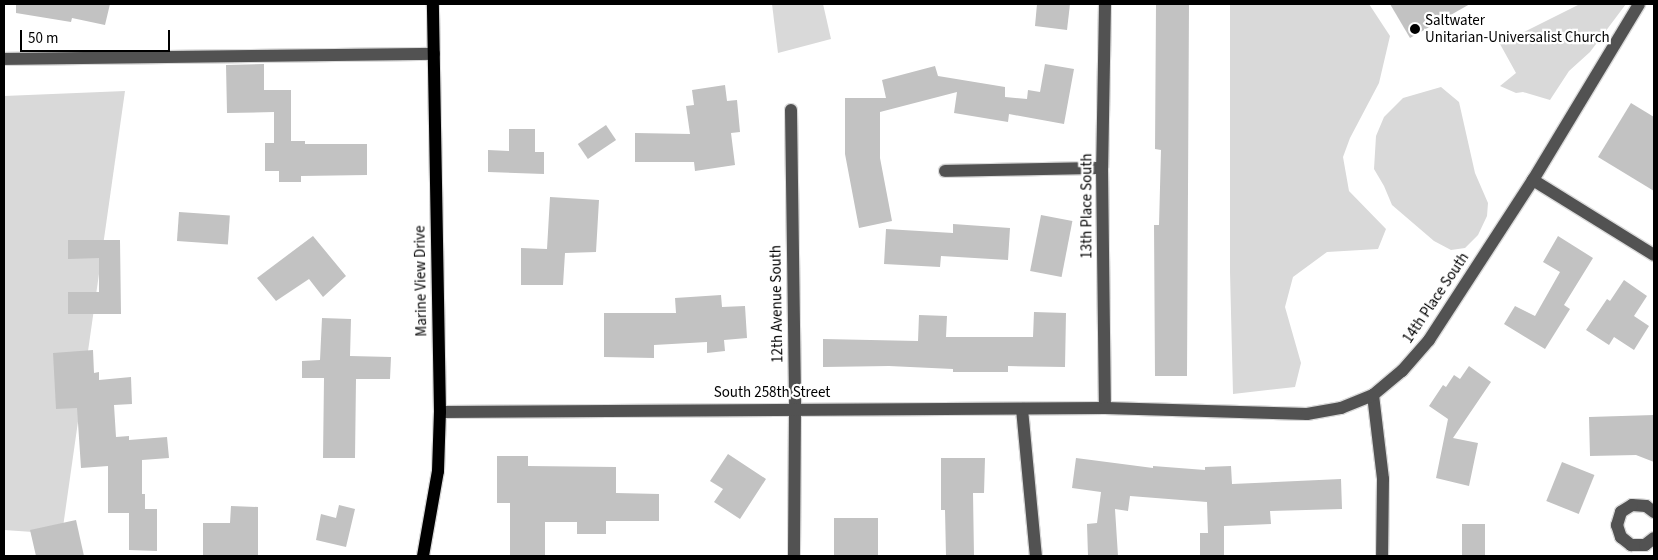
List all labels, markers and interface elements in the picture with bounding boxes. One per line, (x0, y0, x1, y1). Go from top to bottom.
place label: Saltwater Unitarian-Universalist Church (1425, 11, 1610, 46)
scale bar (22, 20, 172, 52)
marker: Saltwater Unitarian-Universalist Church (1409, 23, 1421, 35)
text: 50 m (28, 28, 58, 49)
street label: 13th Place South (1078, 153, 1096, 259)
street label: Marine View Drive (411, 225, 431, 337)
street label: 12th Avenue South (767, 245, 787, 363)
street label: 14th Place South (1399, 249, 1473, 347)
street label: South 258th Street (714, 384, 830, 402)

